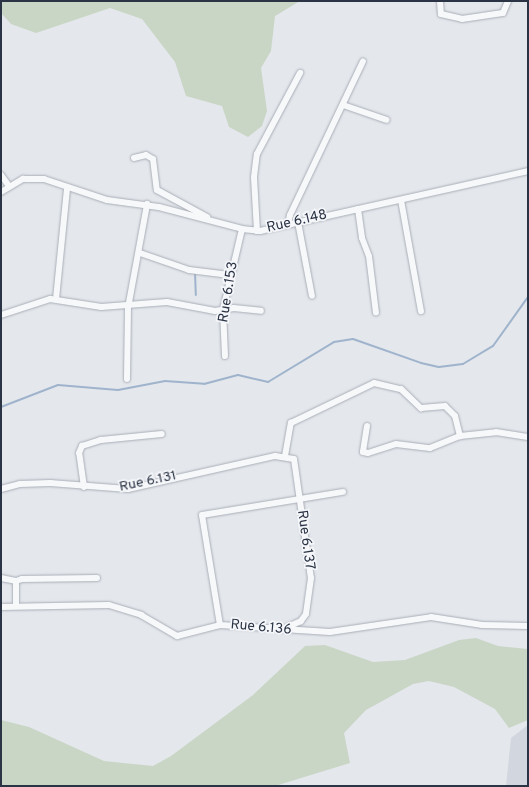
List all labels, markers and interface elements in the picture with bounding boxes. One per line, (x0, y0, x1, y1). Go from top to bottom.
street label: Rue 6.148 (265, 207, 329, 237)
street label: Rue 6.153 (216, 260, 242, 324)
street label: Rue 6.131 (118, 468, 178, 496)
street label: Rue 6.137 (293, 509, 317, 571)
street label: Rue 6.136 (230, 617, 292, 639)

